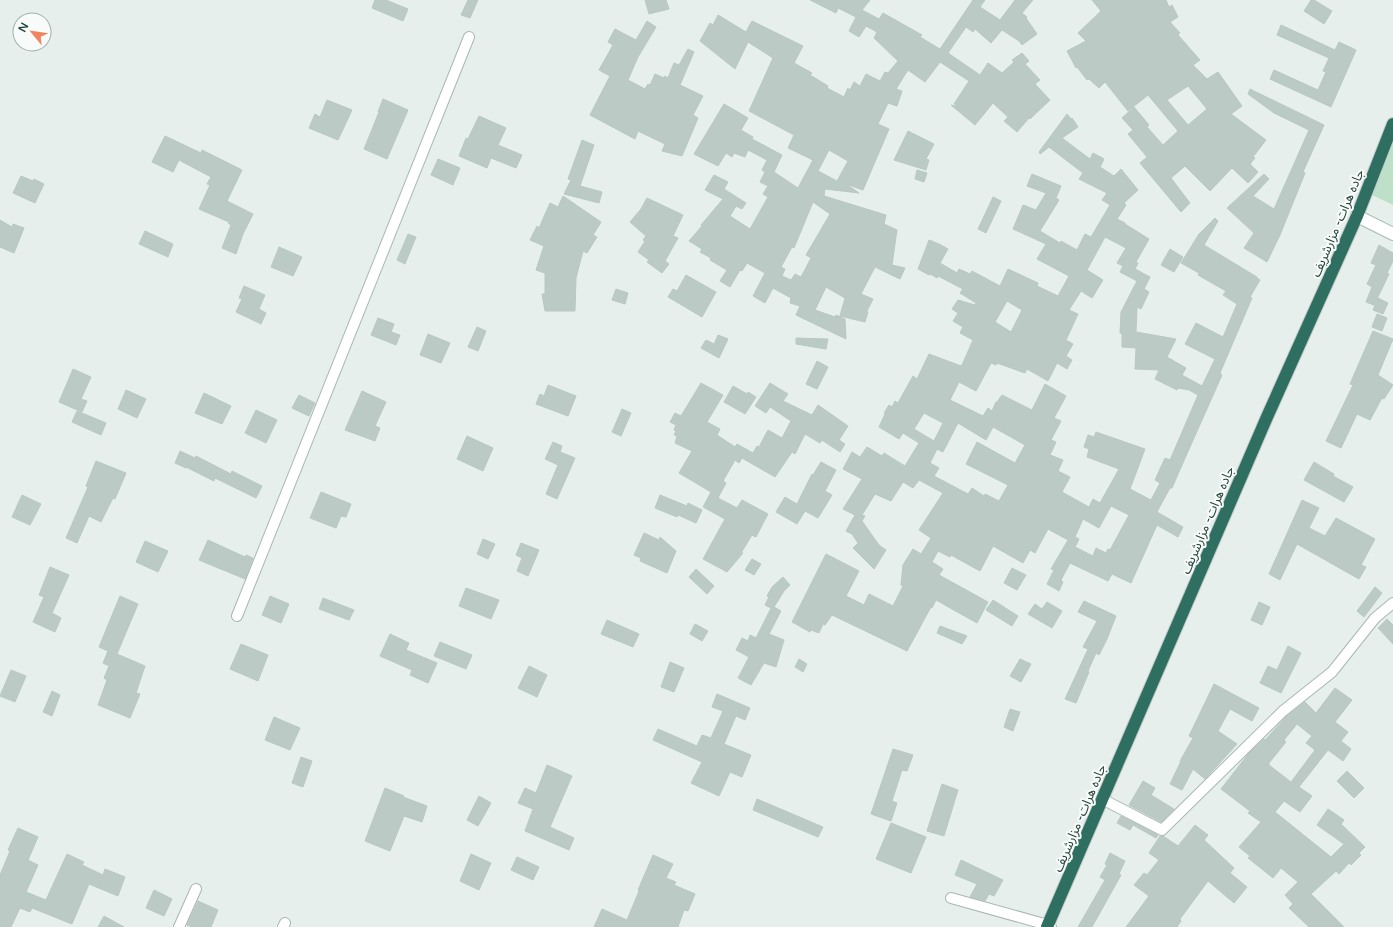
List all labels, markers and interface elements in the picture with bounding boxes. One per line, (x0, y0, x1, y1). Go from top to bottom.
north arrow (12, 12, 52, 52)
text: N (16, 20, 32, 34)
street label: جاده هرات- مزارشریف (1308, 167, 1368, 280)
street label: جاده هرات- مزارشریف (1178, 464, 1238, 577)
street label: جاده هرات- مزارشریف (1050, 762, 1110, 875)

